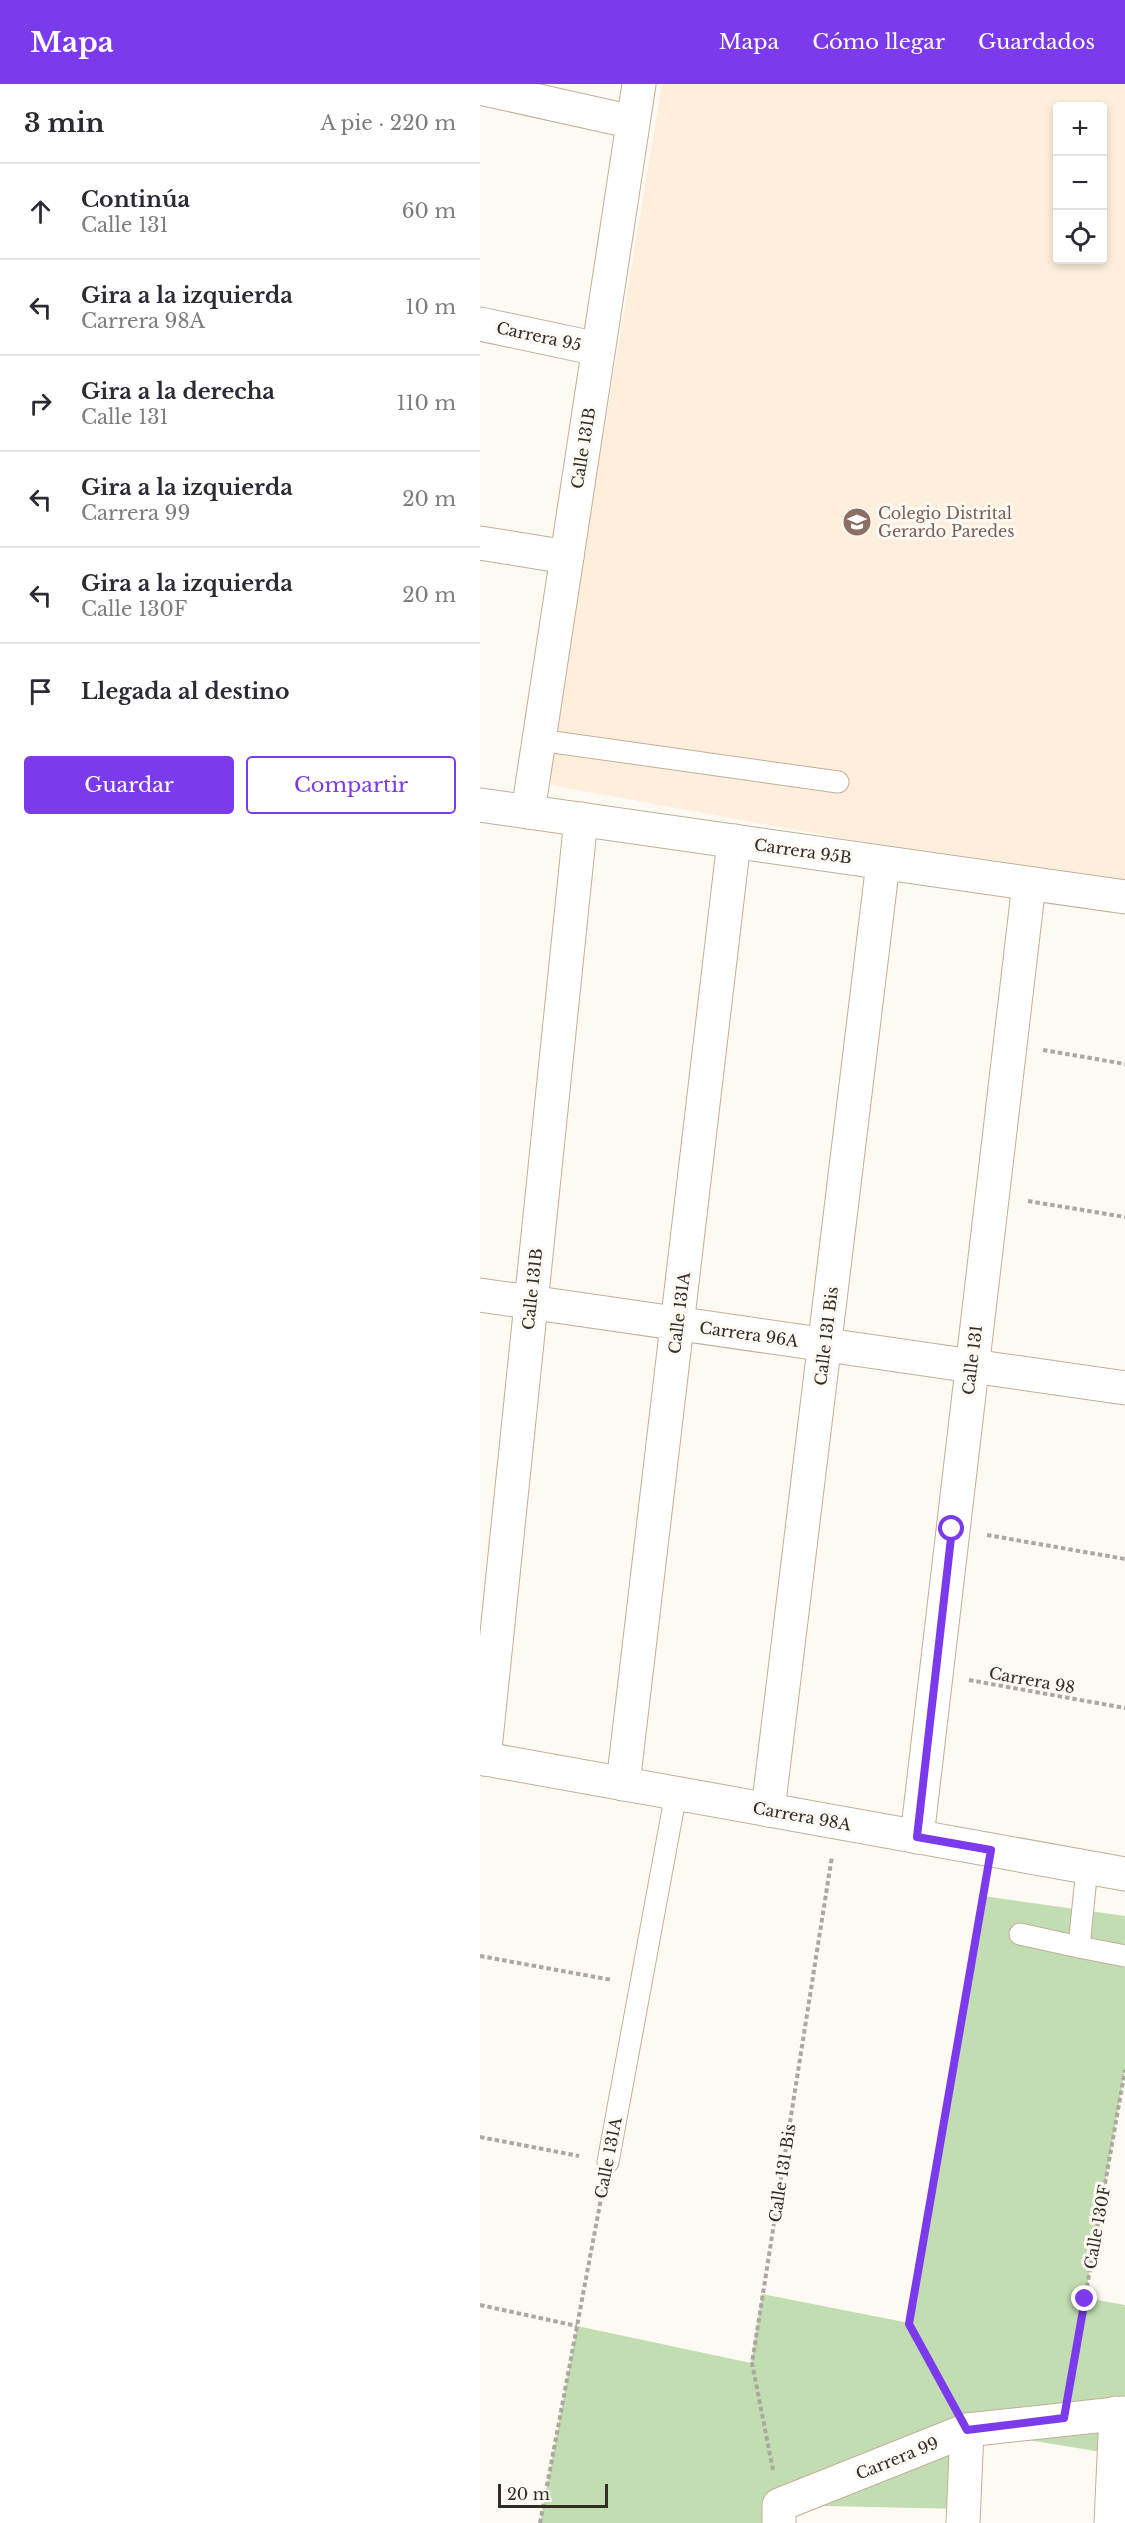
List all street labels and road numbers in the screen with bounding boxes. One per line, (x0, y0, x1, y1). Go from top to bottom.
street label: Carrera 95 (495, 317, 583, 355)
street label: Calle 131B (567, 406, 599, 490)
street label: Carrera 95B (753, 834, 853, 868)
street label: Calle 131B (518, 1247, 546, 1331)
street label: Calle 131A (664, 1270, 694, 1355)
street label: Calle 131 Bis (810, 1285, 842, 1387)
street label: Carrera 96A (698, 1317, 800, 1351)
street label: Calle 131 (958, 1324, 986, 1396)
street label: Carrera 98 (987, 1663, 1077, 1697)
street label: Carrera 98A (751, 1798, 853, 1835)
street label: Calle 131A (590, 2115, 626, 2200)
street label: Calle 131 Bis (764, 2122, 800, 2224)
street label: Calle 130F (1080, 2183, 1114, 2271)
street label: Carrera 99 (853, 2432, 941, 2484)

